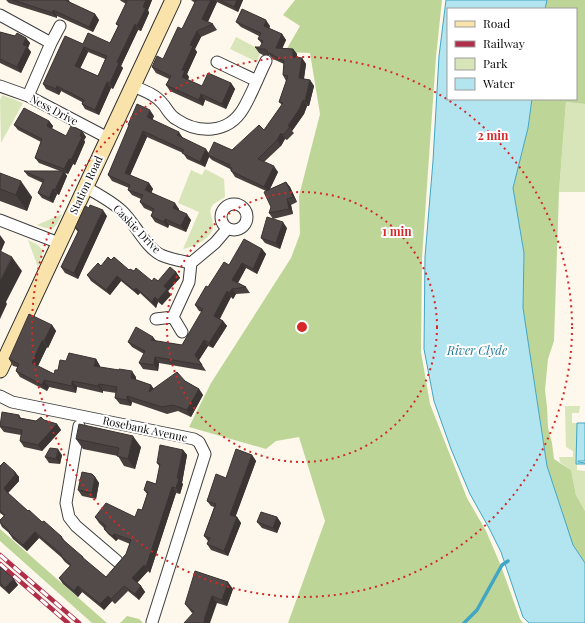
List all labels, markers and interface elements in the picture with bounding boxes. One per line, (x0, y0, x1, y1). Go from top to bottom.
legend (447, 8, 577, 100)
text: Road (483, 15, 510, 31)
text: Railway (483, 35, 525, 51)
text: Park (483, 55, 508, 71)
text: Water (482, 75, 516, 91)
street label: Ness Drive (27, 91, 81, 129)
text: 2 min (478, 127, 509, 143)
street label: Station Road (65, 153, 106, 216)
street label: Caskie Drive (110, 201, 165, 257)
text: 1 min (382, 223, 412, 239)
centre of rings (295, 320, 309, 334)
water label: River Clyde (446, 342, 507, 358)
street label: Rosebank Avenue (101, 412, 189, 445)

